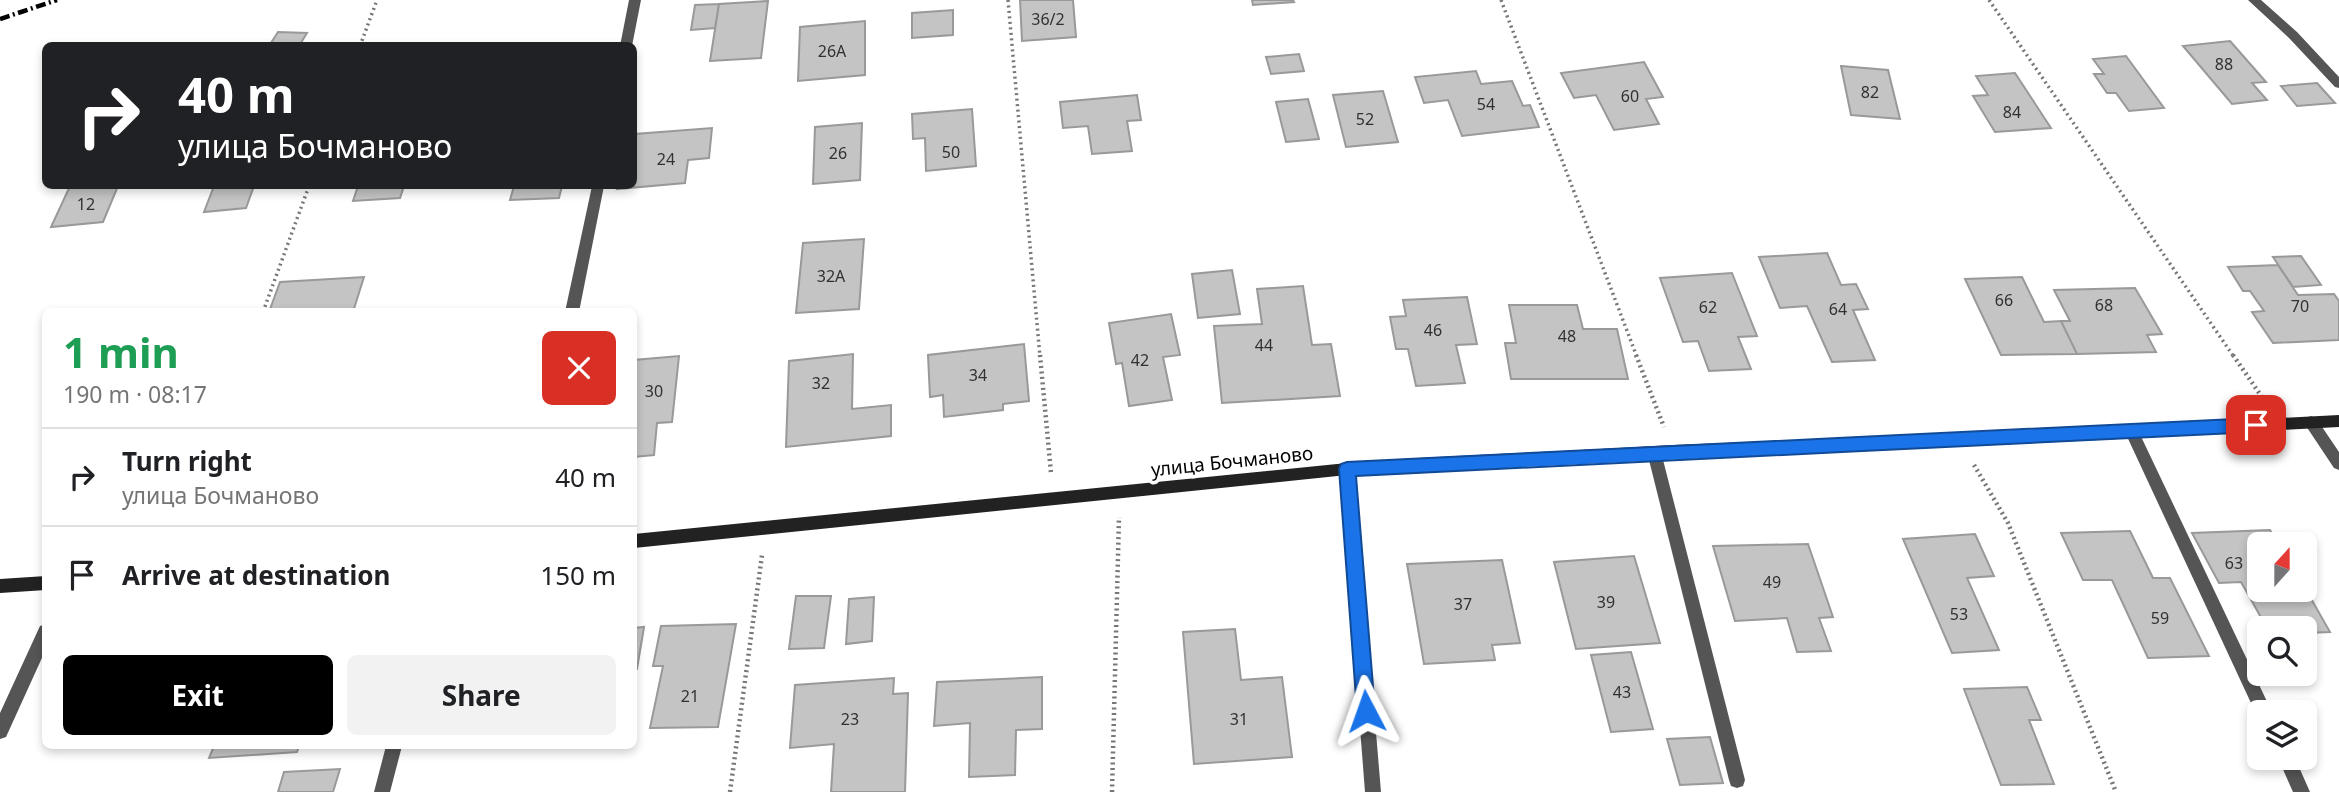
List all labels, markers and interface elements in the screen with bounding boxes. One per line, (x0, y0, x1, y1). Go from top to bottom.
house number: 36/2 (1031, 8, 1065, 30)
house number: 26А (818, 40, 847, 62)
house number: 88 (2215, 53, 2233, 75)
text: 40 m (178, 61, 295, 127)
icon: right (63, 70, 154, 161)
house number: 82 (1861, 81, 1879, 103)
house number: 60 (1621, 85, 1639, 107)
house number: 54 (1477, 93, 1495, 115)
house number: 84 (2003, 101, 2021, 123)
house number: 52 (1356, 108, 1374, 130)
text: улица Бочманово (178, 124, 452, 167)
house number: 50 (942, 141, 960, 163)
house number: 26 (829, 142, 847, 164)
house number: 24 (657, 148, 675, 170)
house number: 12 (77, 193, 95, 215)
house number: 32А (817, 265, 846, 287)
house number: 66 (1995, 289, 2013, 311)
house number: 68 (2095, 294, 2113, 316)
house number: 70 (2291, 295, 2309, 317)
house number: 62 (1699, 296, 1717, 318)
house number: 64 (1829, 298, 1847, 320)
house number: 46 (1424, 319, 1442, 341)
text: 1 min (63, 323, 179, 380)
house number: 48 (1558, 325, 1576, 347)
button: close (542, 331, 616, 405)
house number: 44 (1255, 334, 1273, 356)
house number: 42 (1131, 349, 1149, 371)
house number: 34 (969, 364, 987, 386)
house number: 32 (812, 372, 830, 394)
text: 190 m · 08:17 (63, 378, 207, 410)
house number: 30 (645, 380, 663, 402)
pin (2226, 395, 2286, 455)
icon: arrive (2237, 406, 2275, 444)
street label: улица Бочманово (1150, 440, 1314, 482)
text: Turn right (122, 443, 252, 479)
icon: right (63, 458, 101, 496)
text: 40 m (555, 459, 616, 495)
text: улица Бочманово (122, 479, 319, 511)
north arrow (2247, 532, 2317, 602)
map controls (2247, 532, 2317, 770)
house number: 63 (2225, 552, 2243, 574)
icon: arrive (63, 556, 101, 594)
text: Arrive at destination (122, 557, 391, 593)
text: 150 m (540, 557, 616, 593)
house number: 49 (1763, 571, 1781, 593)
house number: 39 (1597, 591, 1615, 613)
house number: 37 (1454, 593, 1472, 615)
house number: 53 (1950, 603, 1968, 625)
house number: 59 (2151, 607, 2169, 629)
button: search (2247, 616, 2317, 686)
button: Exit (63, 655, 333, 735)
button: Share (347, 655, 616, 735)
position arrow (1329, 674, 1403, 748)
house number: 43 (1613, 681, 1631, 703)
house number: 21 (681, 685, 699, 707)
button: layers (2247, 700, 2317, 770)
house number: 23 (841, 708, 859, 730)
house number: 31 (1230, 708, 1248, 730)

